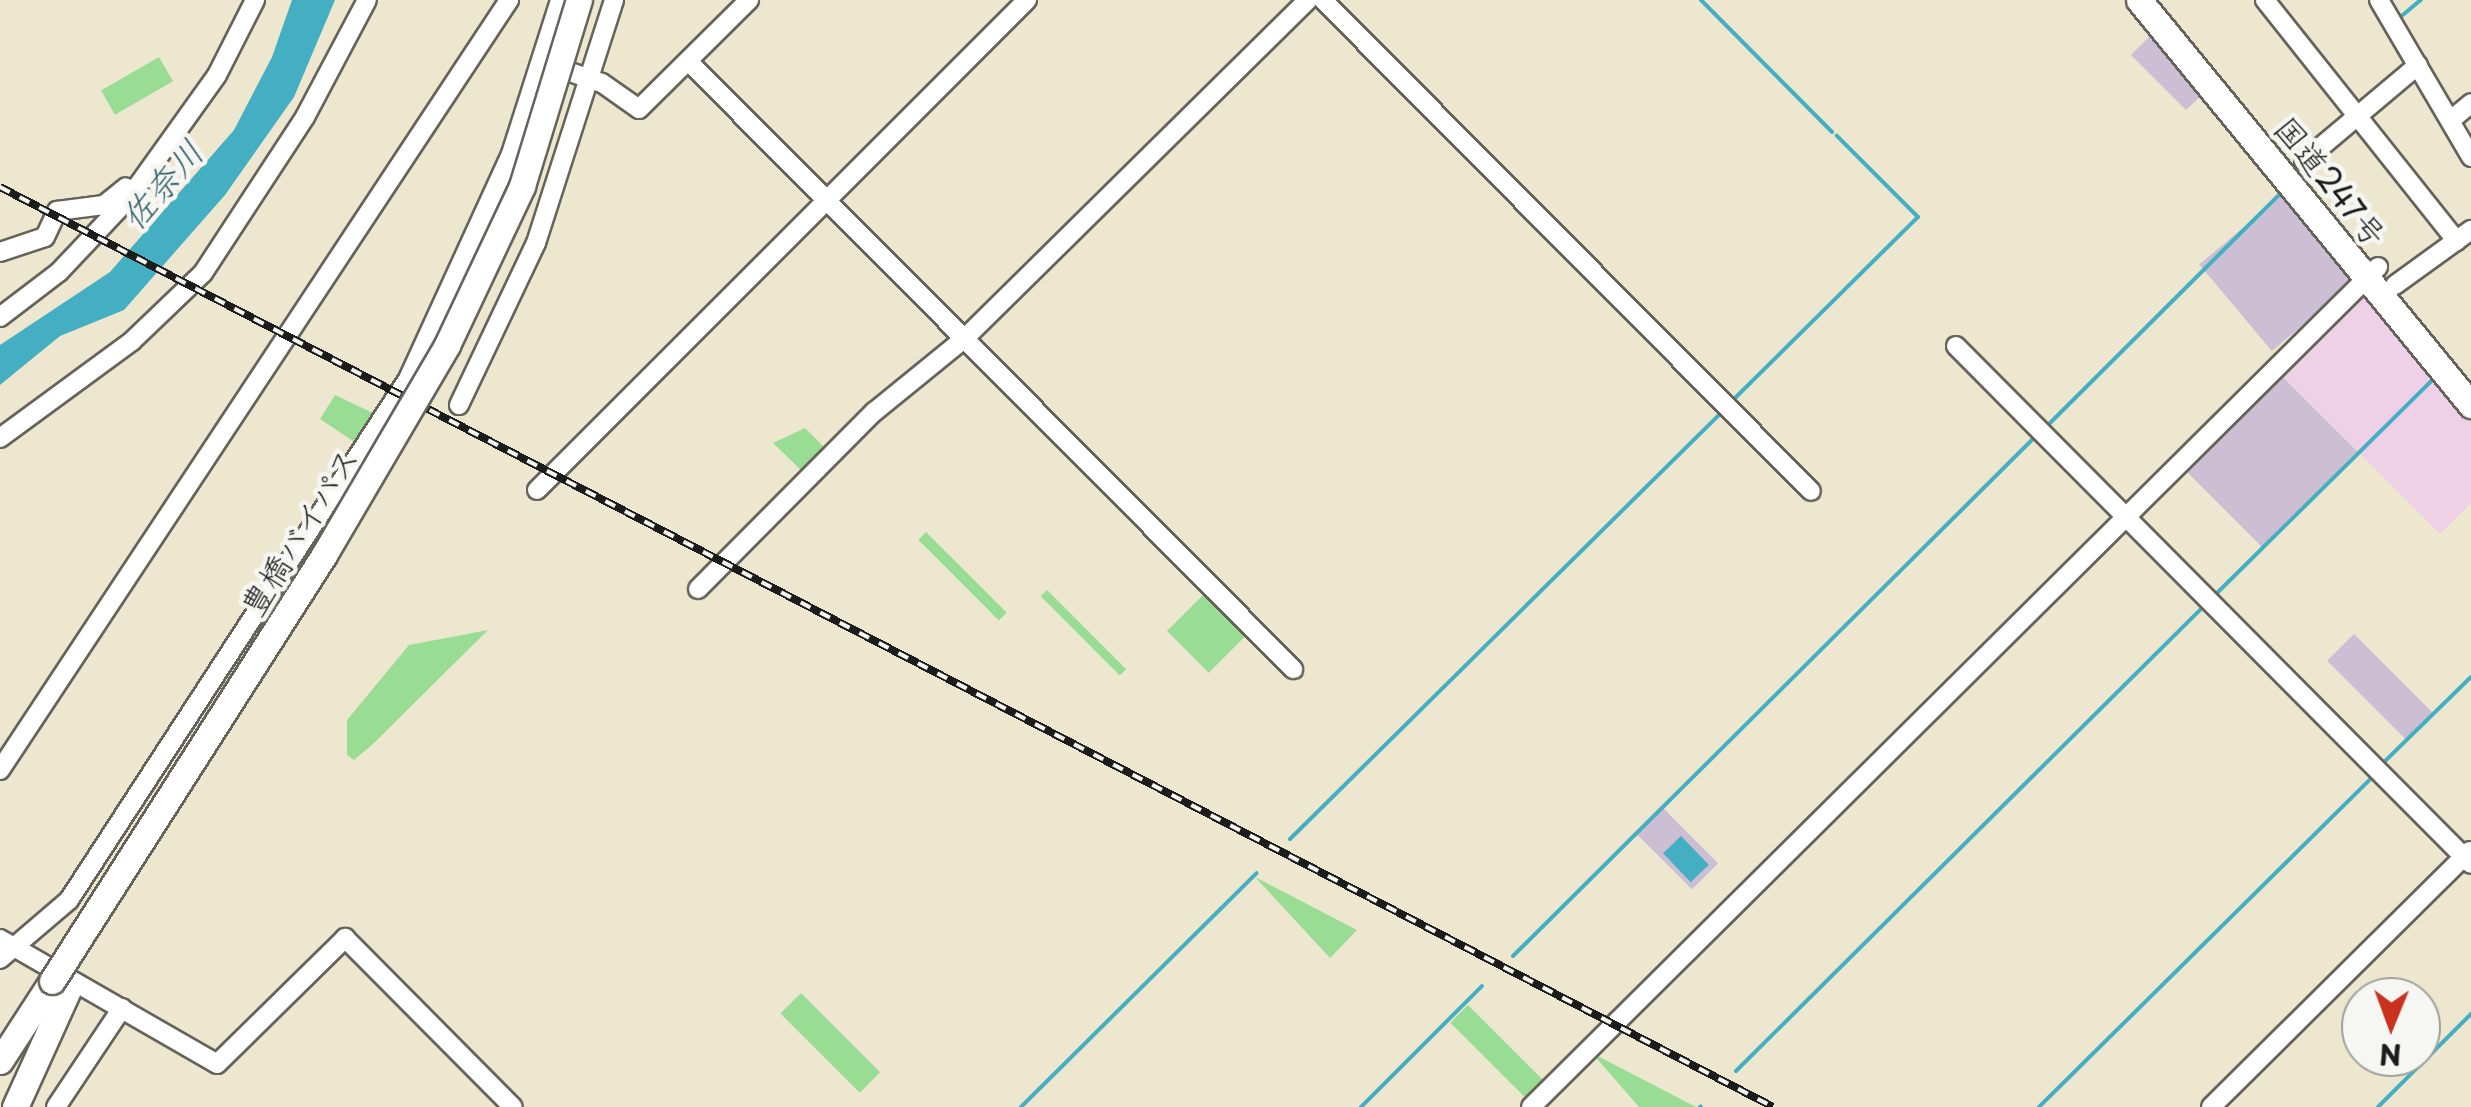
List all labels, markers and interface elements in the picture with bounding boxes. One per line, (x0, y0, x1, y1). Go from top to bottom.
street label: 国道247号 (2267, 109, 2395, 253)
water label: 佐奈川 (111, 131, 211, 237)
street label: 豊橋バイパス (232, 439, 366, 623)
north arrow (2341, 977, 2441, 1077)
text: N (2379, 1034, 2402, 1077)

